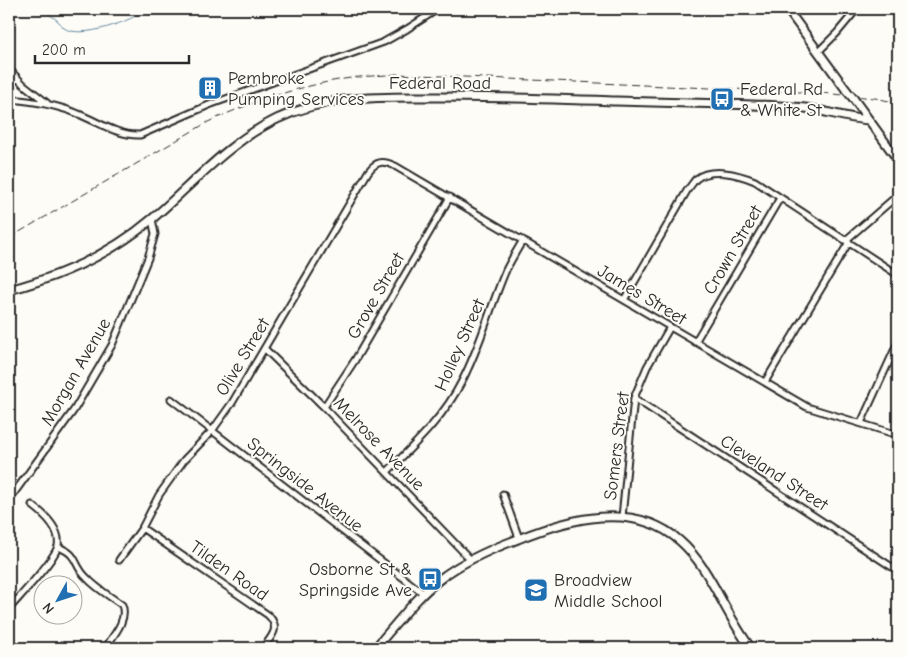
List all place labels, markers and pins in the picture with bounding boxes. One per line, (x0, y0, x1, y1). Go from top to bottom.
place label: Pembroke Pumping Services (228, 68, 364, 110)
building icon: Pembroke Pumping Services (197, 75, 223, 101)
place label: Federal Rd & White St (740, 79, 823, 121)
bus stop icon: Federal Rd & White St (709, 86, 735, 112)
place label: Osborne St & Springside Ave (299, 559, 412, 601)
bus stop icon: Osborne St & Springside Ave (417, 566, 443, 592)
place label: Broadview Middle School (554, 570, 662, 612)
school or university icon: Broadview Middle School (523, 577, 549, 603)

